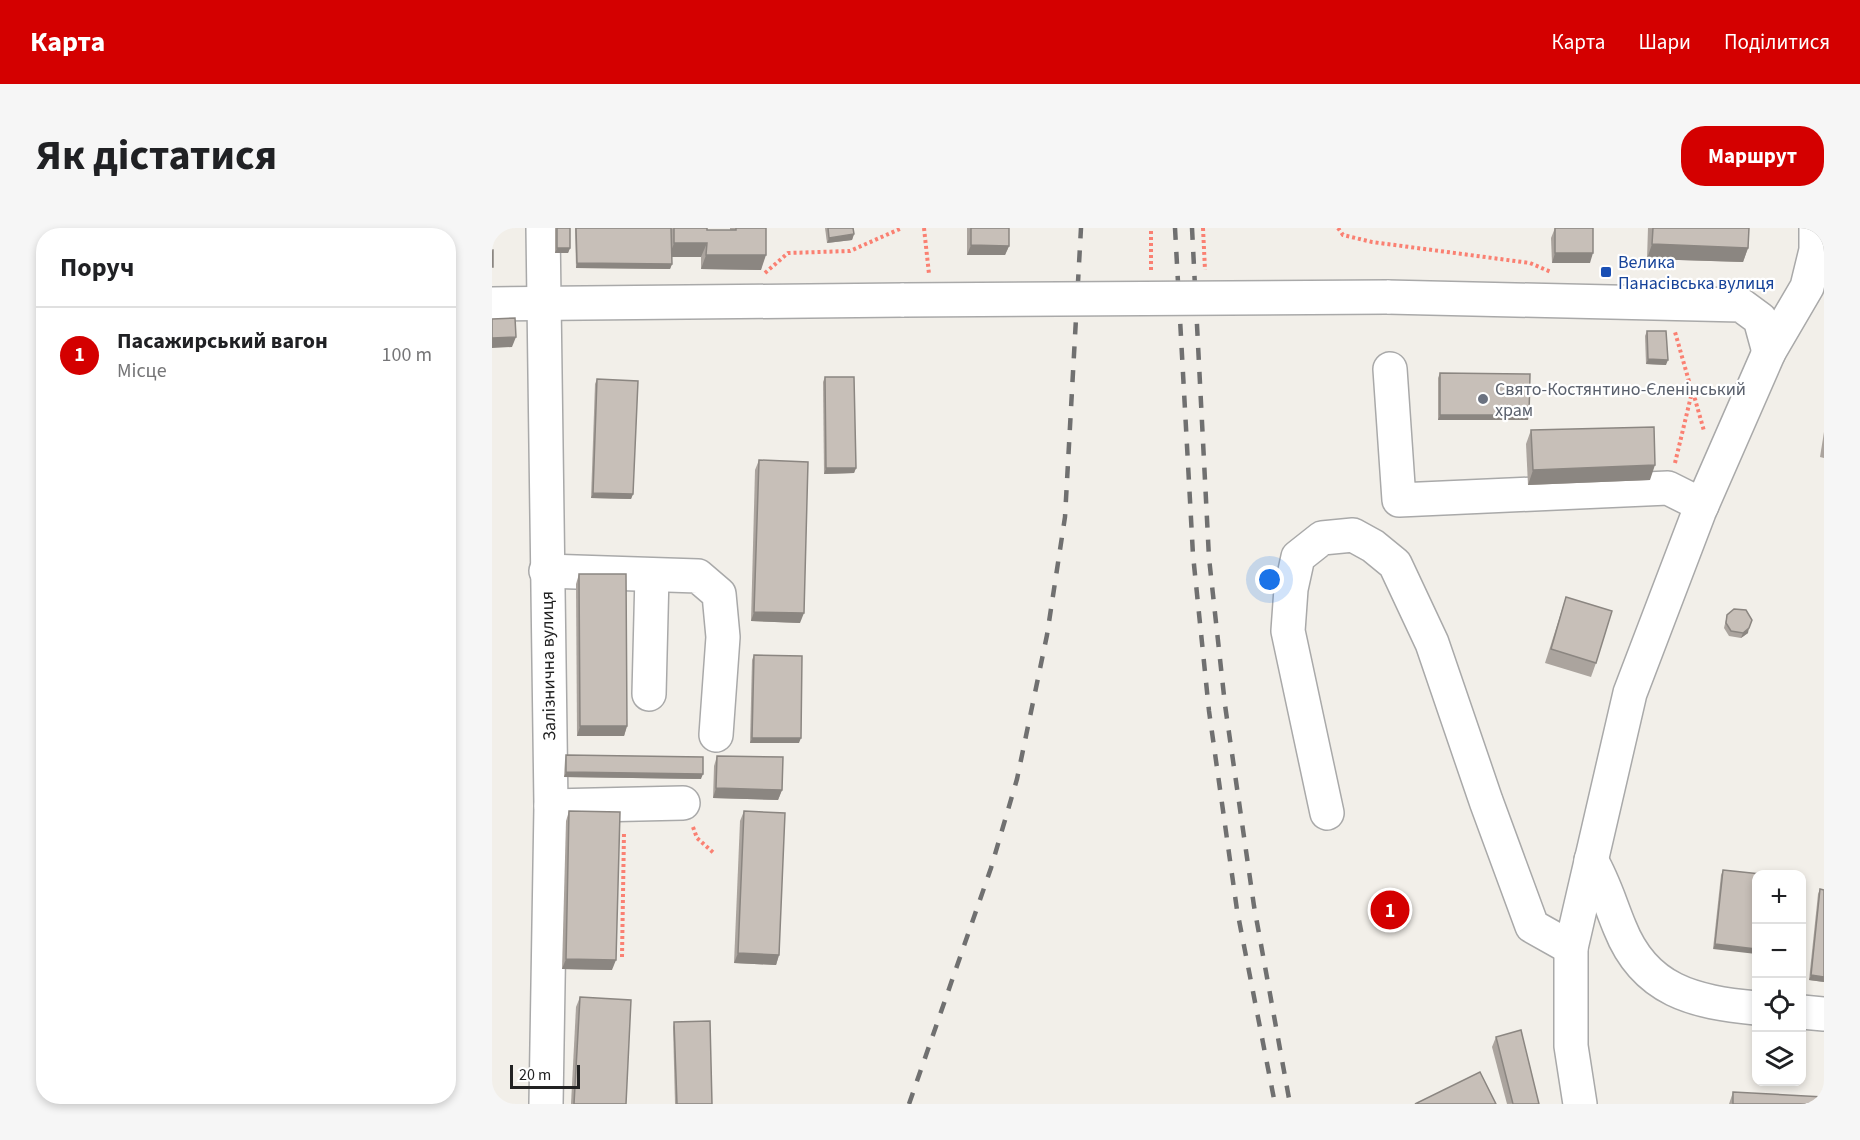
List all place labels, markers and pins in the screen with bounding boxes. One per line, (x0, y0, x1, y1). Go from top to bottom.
place label: Велика Панасівська вулиця (1618, 250, 1775, 296)
marker: Велика Панасівська вулиця (1599, 265, 1613, 279)
place label: Свято-Костянтино-Єленінський храм (1495, 377, 1746, 423)
marker: Свято-Костянтино-Єленінський храм (1476, 392, 1490, 406)
pin: 1 (1370, 888, 1410, 932)

